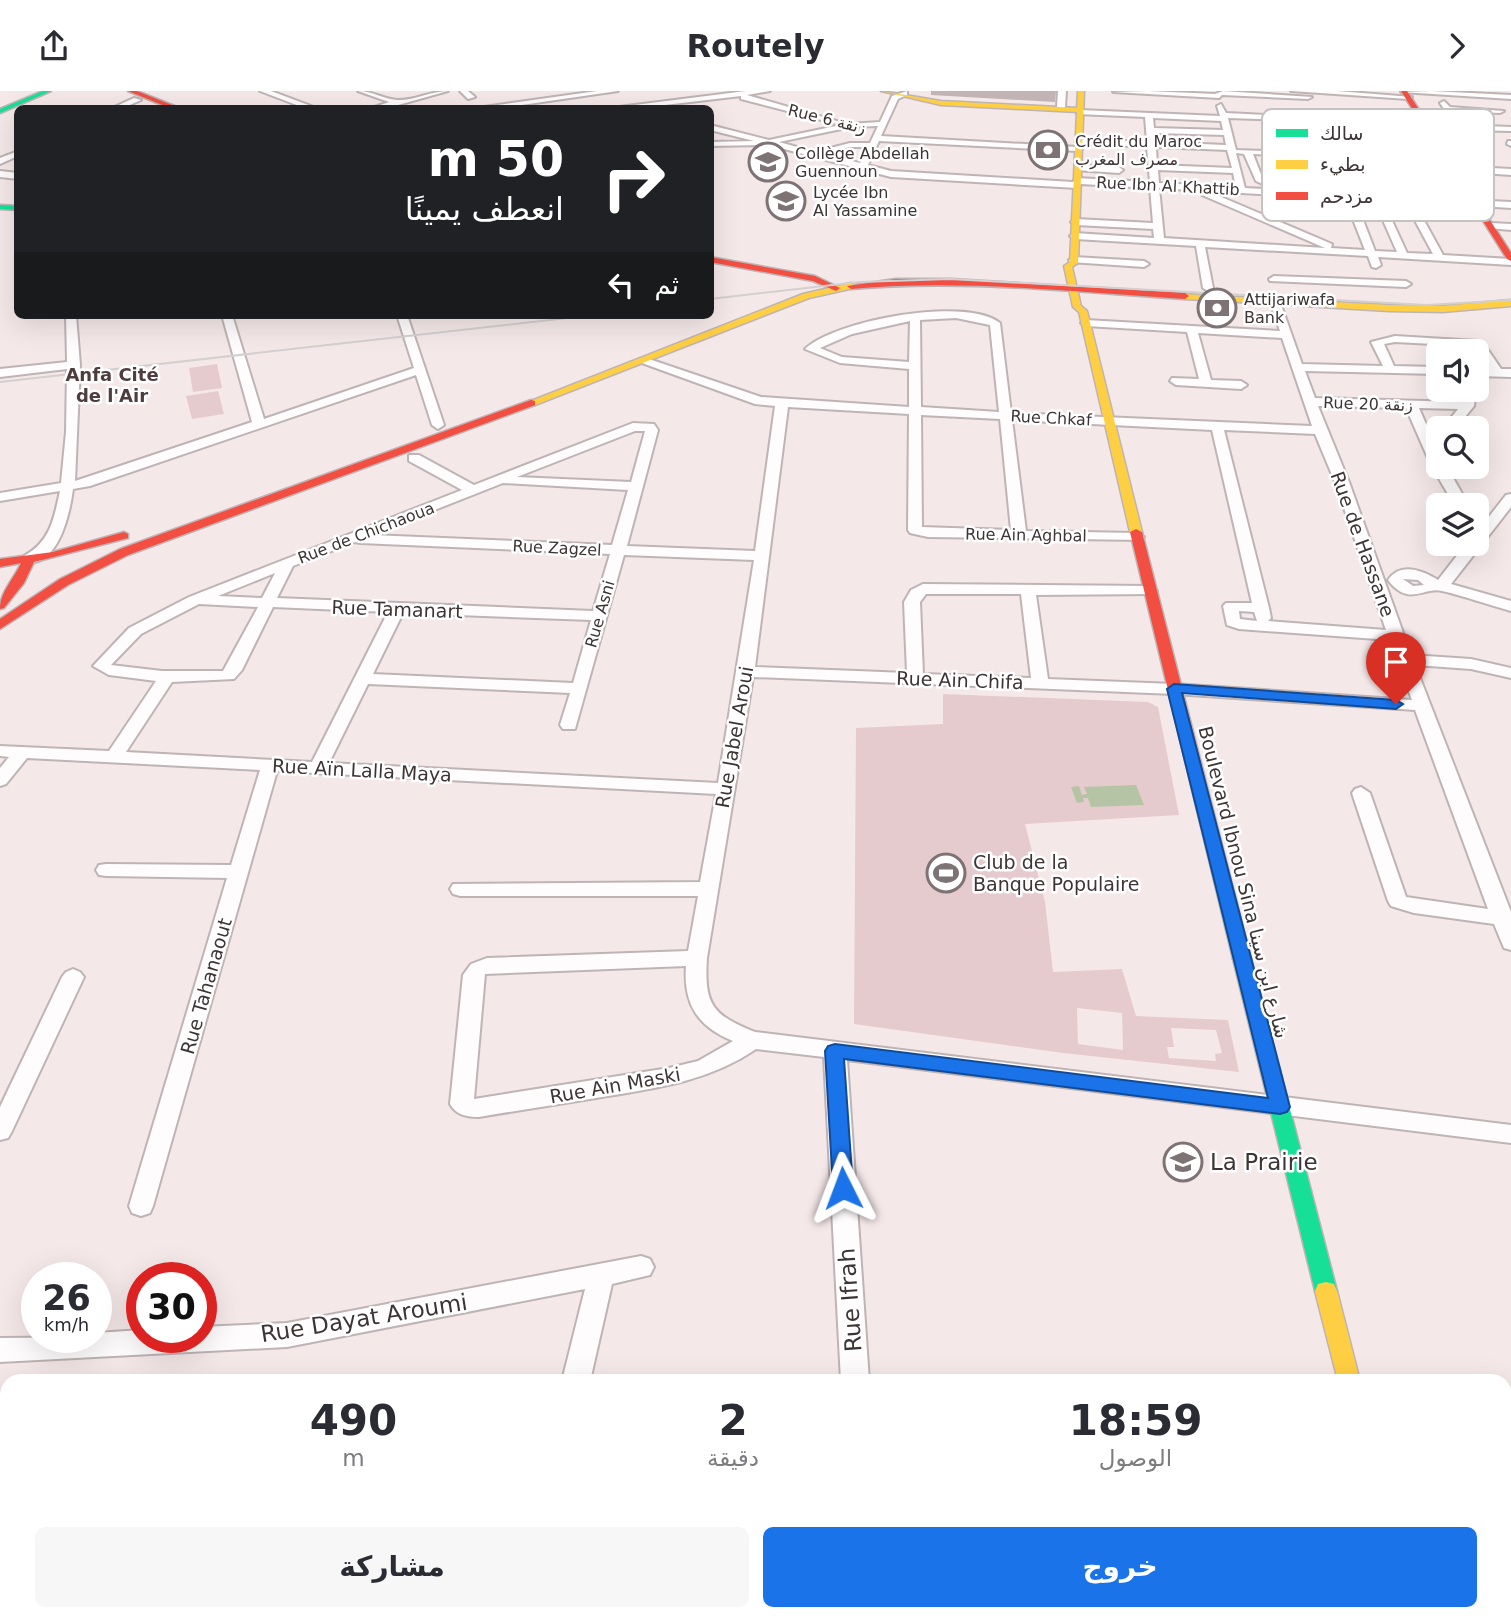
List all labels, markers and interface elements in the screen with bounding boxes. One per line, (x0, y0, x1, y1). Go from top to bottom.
icon: share (35, 27, 73, 65)
text: Routely (686, 27, 825, 65)
icon: forward (1438, 27, 1476, 65)
street label: Rue 6 زنقة (786, 100, 868, 139)
legend (1262, 109, 1494, 221)
text: سالك (1320, 122, 1364, 144)
bank icon: Crédit du Maroc مصرف المغرب (1027, 129, 1069, 171)
text: 50 m (428, 131, 564, 188)
place label: Crédit du Maroc مصرف المغرب (1075, 132, 1202, 170)
icon: right (588, 133, 679, 224)
school or university icon: Collège Abdellah Guennoun (747, 141, 789, 183)
place label: Collège Abdellah Guennoun (795, 144, 930, 181)
text: بطيء (1320, 153, 1366, 176)
street label: Rue Ibn Al Khattib (1096, 173, 1240, 199)
school or university icon: Lycée Ibn Al Yassamine (765, 180, 807, 222)
place label: Lycée Ibn Al Yassamine (813, 183, 917, 220)
text: مزدحم (1320, 185, 1374, 208)
text: انعطف يمينًا (405, 190, 564, 228)
icon: left (602, 266, 640, 304)
text: ثم (654, 270, 679, 300)
bank icon: Attijariwafa Bank (1196, 287, 1238, 329)
place label: Attijariwafa Bank (1244, 290, 1335, 327)
map controls (1426, 339, 1489, 556)
button: sound (1426, 339, 1489, 402)
district label: Anfa Cité de l'Air (65, 364, 159, 406)
street label: Rue 20 زنقة (1323, 393, 1413, 416)
street label: Rue Chkaf (1010, 406, 1092, 430)
button: search (1426, 416, 1489, 479)
street label: Rue de Hassane (1326, 468, 1400, 620)
button: layers (1426, 493, 1489, 556)
street label: Rue de Chichaoua (295, 498, 437, 568)
street label: Rue Ain Aghbal (965, 524, 1087, 546)
street label: Rue Zagzel (512, 536, 602, 560)
street label: Rue Asni (581, 578, 619, 650)
street label: Rue Tamanart (331, 596, 463, 622)
pin (1366, 632, 1426, 704)
icon: arrive (1377, 643, 1415, 681)
street label: Rue Jabel Aroui (711, 664, 757, 810)
street label: Rue Ain Chifa (896, 667, 1024, 693)
street label: Boulevard Ibnou Sina شارع ابن سينا (1194, 724, 1294, 1041)
street label: Rue Aïn Lalla Maya (272, 754, 452, 786)
place label: Club de la Banque Populaire (973, 851, 1139, 895)
sports icon: Club de la Banque Populaire (925, 852, 967, 894)
street label: Rue Tahanaout (176, 915, 236, 1057)
street label: Rue Ain Maski (548, 1063, 682, 1107)
school or university icon: La Prairie (1162, 1141, 1204, 1183)
place label: La Prairie (1210, 1149, 1318, 1175)
position arrow (806, 1151, 880, 1225)
street label: Rue Ifrah (833, 1247, 867, 1353)
speed limit sign: 30 (126, 1262, 217, 1353)
text: 26 (42, 1278, 91, 1318)
street label: Rue Dayat Aroumi (259, 1289, 469, 1347)
text: km/h (44, 1314, 89, 1335)
text: 490 (310, 1396, 397, 1445)
text: 2 (718, 1396, 748, 1445)
text: 18:59 (1069, 1396, 1202, 1445)
text: m (342, 1445, 365, 1471)
text: دقيقة (707, 1445, 759, 1471)
text: الوصول (1099, 1445, 1172, 1471)
button: مشاركة (35, 1527, 749, 1607)
button: خروج (763, 1527, 1477, 1607)

